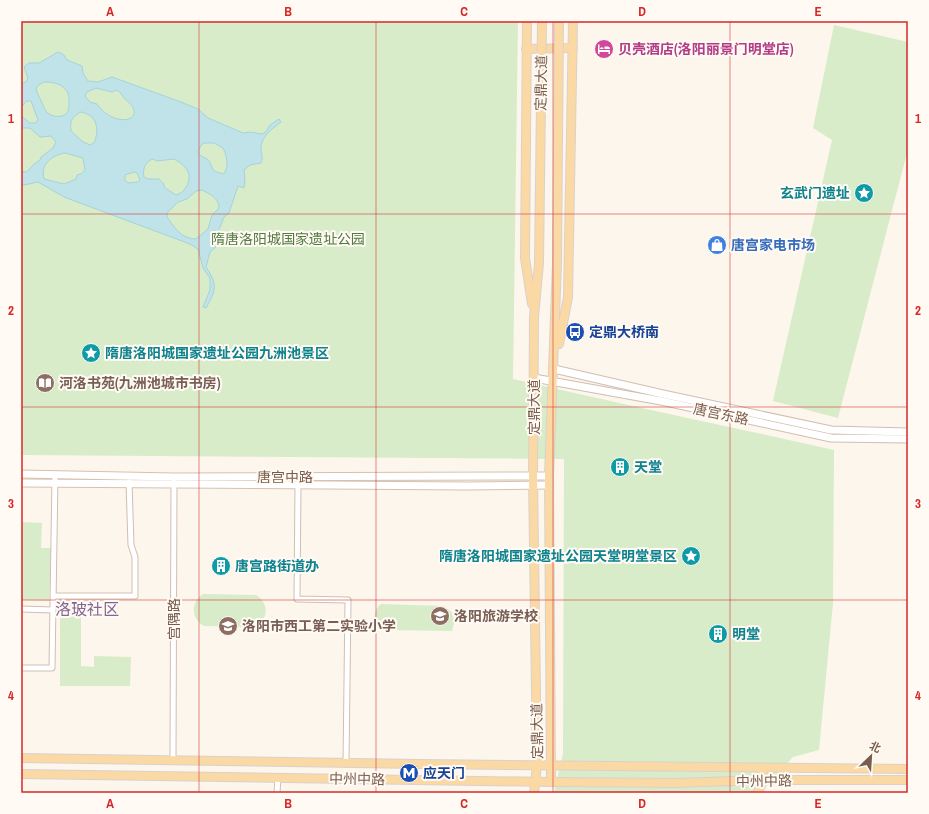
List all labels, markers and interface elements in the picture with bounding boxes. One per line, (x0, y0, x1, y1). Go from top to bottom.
text: A (106, 3, 114, 20)
text: B (284, 3, 292, 20)
text: C (460, 3, 468, 20)
text: D (638, 3, 646, 20)
text: E (814, 3, 822, 20)
hotel icon: 贝壳酒店(洛阳丽景门明堂店) (593, 38, 615, 60)
place label: 贝壳酒店(洛阳丽景门明堂店) (618, 40, 794, 58)
street label: 定鼎大道 (532, 55, 550, 111)
text: 1 (8, 110, 14, 127)
text: 1 (915, 110, 921, 127)
place icon: 玄武门遗址 (853, 182, 875, 204)
place label: 玄武门遗址 (780, 184, 850, 202)
park label: 隋唐洛阳城国家遗址公园 (211, 230, 365, 248)
shop icon: 唐宫家电市场 (706, 234, 728, 256)
place label: 唐宫家电市场 (731, 236, 815, 254)
text: 2 (8, 302, 14, 319)
text: 2 (915, 302, 921, 319)
bus stop icon: 定鼎大桥南 (564, 321, 586, 343)
place label: 定鼎大桥南 (589, 323, 659, 341)
place icon: 隋唐洛阳城国家遗址公园九洲池景区 (80, 342, 102, 364)
place label: 隋唐洛阳城国家遗址公园九洲池景区 (105, 344, 329, 362)
library icon: 河洛书苑(九洲池城市书房) (34, 372, 56, 394)
place label: 河洛书苑(九洲池城市书房) (59, 374, 221, 392)
street label: 定鼎大道 (525, 379, 543, 435)
street label: 唐宫东路 (692, 399, 750, 429)
building icon: 天堂 (609, 456, 631, 478)
place label: 天堂 (634, 458, 662, 476)
street label: 唐宫中路 (257, 468, 313, 486)
text: 3 (8, 495, 14, 512)
text: 3 (915, 495, 921, 512)
place icon: 隋唐洛阳城国家遗址公园天堂明堂景区 (680, 545, 702, 567)
place label: 隋唐洛阳城国家遗址公园天堂明堂景区 (439, 547, 677, 565)
building icon: 唐宫路街道办 (210, 555, 232, 577)
place label: 唐宫路街道办 (235, 557, 319, 575)
district label: 洛玻社区 (55, 598, 119, 620)
street label: 宫隅路 (165, 598, 183, 640)
school or university icon: 洛阳旅游学校 (429, 605, 451, 627)
place label: 洛阳旅游学校 (454, 607, 538, 625)
school or university icon: 洛阳市西工第二实验小学 (217, 615, 239, 637)
place label: 洛阳市西工第二实验小学 (242, 617, 396, 635)
building icon: 明堂 (707, 623, 729, 645)
place label: 明堂 (732, 625, 760, 643)
text: 4 (8, 687, 14, 704)
text: 4 (915, 687, 921, 704)
street label: 定鼎大道 (528, 703, 546, 759)
north arrow (851, 736, 891, 776)
text: 北 (867, 738, 883, 756)
metro station icon: 应天门 (398, 762, 420, 784)
place label: 应天门 (423, 764, 465, 782)
street label: 中州中路 (329, 770, 385, 788)
street label: 中州中路 (736, 772, 792, 790)
text: A (106, 795, 114, 812)
text: B (284, 795, 292, 812)
text: C (460, 795, 468, 812)
text: D (638, 795, 646, 812)
text: E (814, 795, 822, 812)

